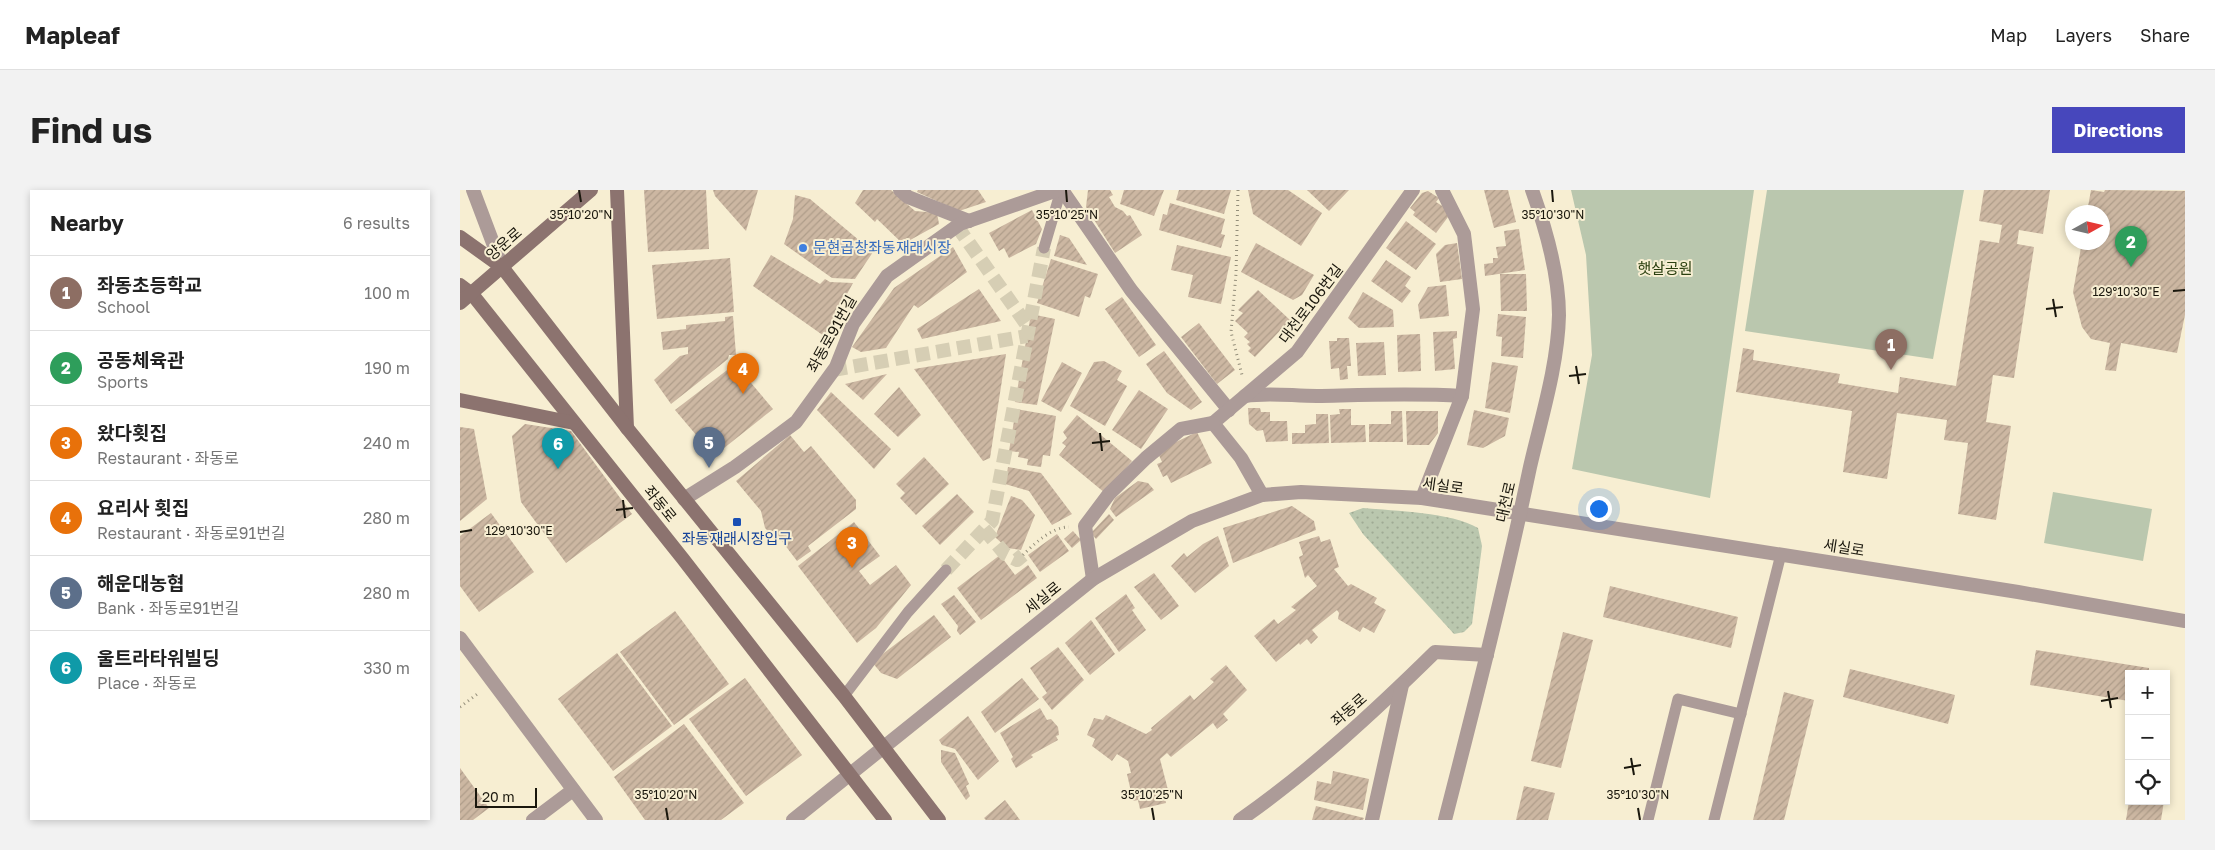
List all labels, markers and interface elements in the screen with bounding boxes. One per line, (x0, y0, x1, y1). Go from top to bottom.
text: Mapleaf (25, 20, 120, 49)
text: Map (1990, 24, 2027, 46)
text: Layers (2055, 24, 2112, 46)
text: Share (2140, 24, 2190, 46)
button: Directions (2052, 107, 2185, 153)
text: Find us (30, 109, 152, 151)
north arrow (2065, 205, 2110, 250)
text: 35°10'20"N (550, 207, 612, 222)
text: 35°10'25"N (1036, 207, 1098, 222)
text: 35°10'30"N (1522, 207, 1584, 222)
text: Nearby (50, 210, 124, 236)
text: 6 results (343, 213, 410, 233)
street label: 양운로 (482, 223, 525, 264)
pin: 2 (2115, 226, 2147, 267)
place label: 문현곱창좌동재래시장 (813, 238, 951, 256)
marker: 문현곱창좌동재래시장 (797, 242, 809, 254)
park label: 햇살공원 (1637, 259, 1693, 277)
street label: 대천로106번길 (1275, 260, 1346, 347)
text: 좌동초등학교 (97, 273, 202, 296)
text: 1 (62, 283, 70, 303)
text: 100 m (364, 283, 410, 303)
text: 129°10'30"E (2092, 284, 2160, 299)
street label: 좌동로91번길 (803, 292, 860, 375)
text: School (97, 297, 150, 317)
pin: 1 (1875, 329, 1907, 370)
text: 공동체육관 (97, 348, 184, 371)
pin: 4 (727, 353, 759, 394)
text: 2 (61, 358, 71, 378)
text: 190 m (364, 358, 410, 378)
text: Sports (97, 372, 148, 392)
text: 왔다횟집 (97, 421, 167, 444)
pin: 5 (693, 427, 725, 468)
pin: 6 (542, 428, 574, 469)
text: 3 (61, 433, 71, 453)
text: 240 m (363, 433, 410, 453)
text: Restaurant · 좌동로 (97, 448, 239, 468)
street label: 세실로 (1421, 473, 1465, 497)
street label: 대천로 (1492, 480, 1518, 524)
street label: 좌동로 (641, 482, 681, 525)
text: 요리사 횟집 (97, 496, 189, 519)
your location (1586, 496, 1612, 522)
text: 4 (61, 508, 71, 528)
text: 280 m (363, 508, 410, 528)
marker: 좌동재래시장입구 (731, 516, 743, 528)
text: Restaurant · 좌동로91번길 (97, 523, 286, 543)
text: 129°10'30"E (485, 523, 553, 538)
pin: 3 (836, 527, 868, 568)
place label: 좌동재래시장입구 (682, 529, 792, 547)
street label: 세실로 (1822, 535, 1866, 559)
text: 해운대농협 (97, 571, 184, 594)
street label: 세실로 (1021, 577, 1064, 617)
text: 5 (61, 583, 71, 603)
text: 280 m (363, 583, 410, 603)
text: Bank · 좌동로91번길 (97, 598, 239, 618)
text: 울트라타워빌딩 (97, 646, 219, 669)
text: 6 (61, 658, 71, 678)
text: 330 m (363, 658, 410, 678)
map controls (2125, 670, 2170, 805)
button: + (2125, 670, 2170, 715)
text: Place · 좌동로 (97, 673, 197, 693)
street label: 좌동로 (1327, 689, 1370, 730)
button: − (2125, 715, 2170, 760)
button: locate (2125, 760, 2170, 805)
scale bar (475, 785, 538, 808)
text: 35°10'20"N (635, 787, 697, 802)
text: 35°10'25"N (1121, 787, 1183, 802)
text: 35°10'30"N (1607, 787, 1669, 802)
text: 20 m (482, 788, 515, 805)

